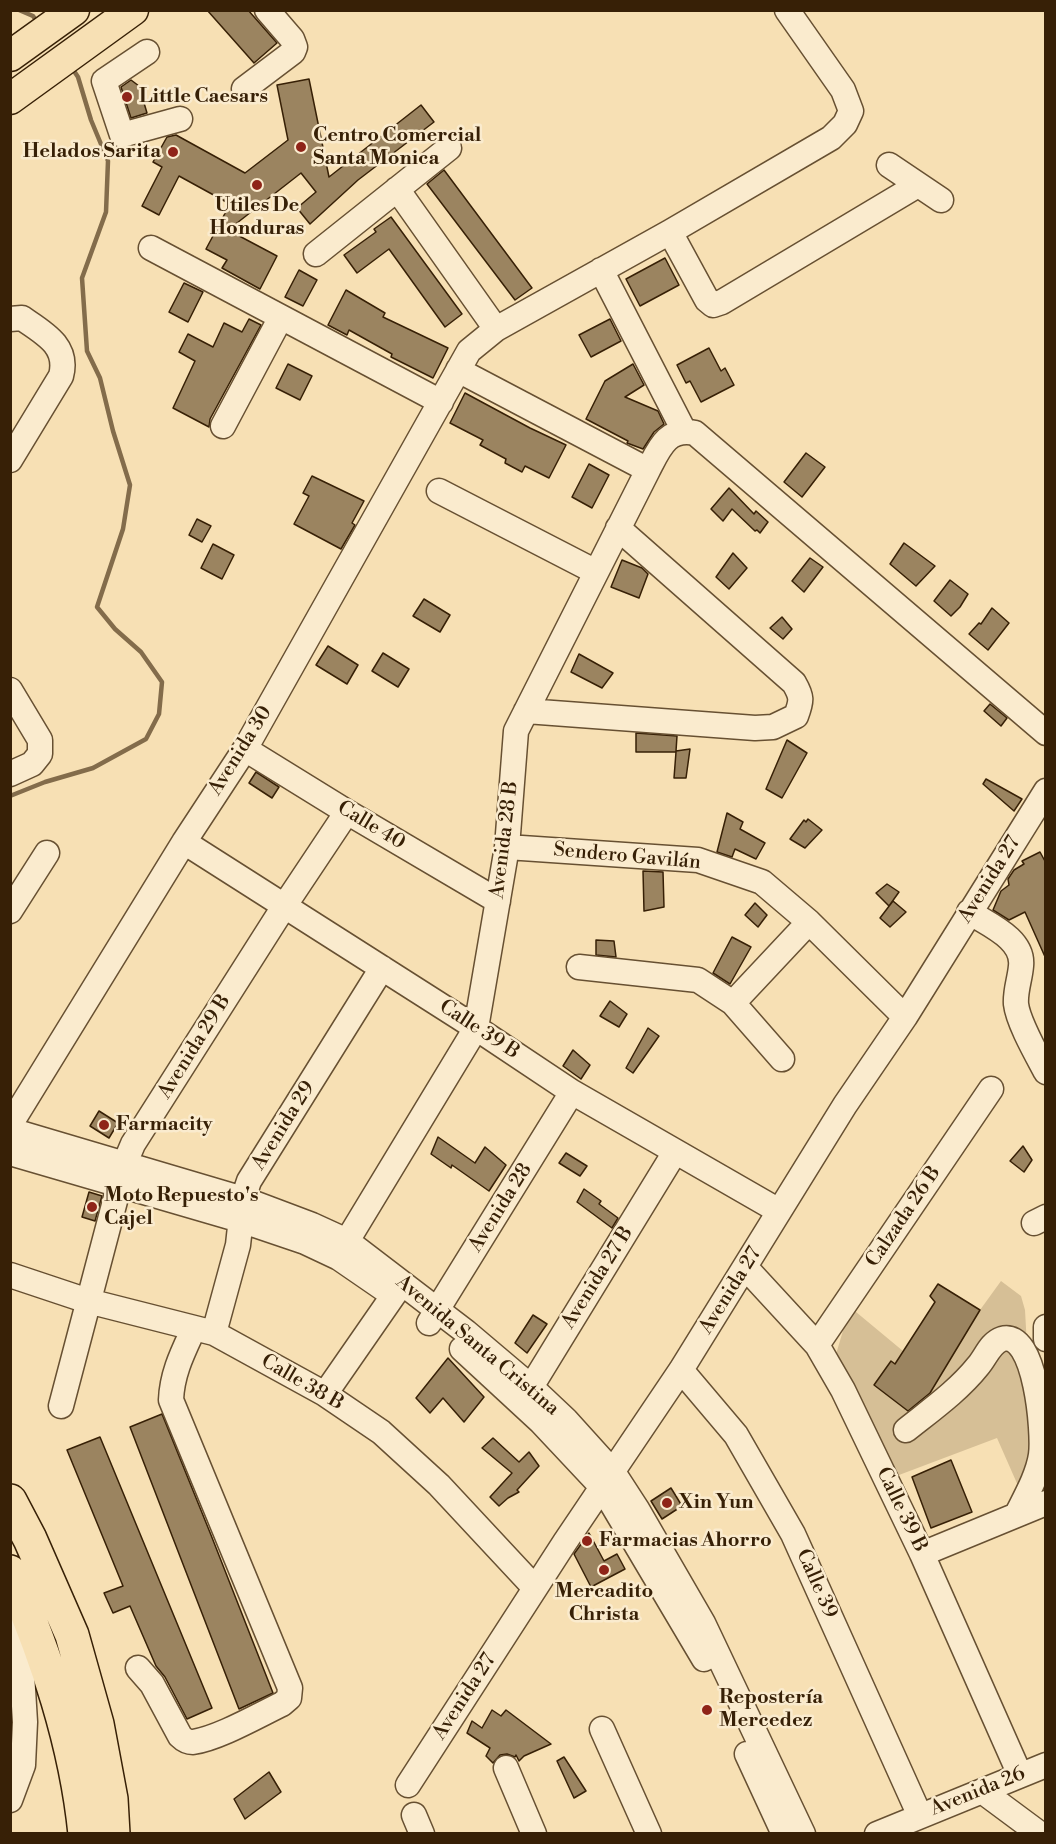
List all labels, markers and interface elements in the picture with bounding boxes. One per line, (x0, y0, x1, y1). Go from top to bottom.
place label: Little Caesars (139, 85, 268, 109)
marker: Little Caesars (120, 90, 134, 104)
place label: Centro Comercial Santa Monica (313, 124, 481, 171)
place label: Helados Sarita (23, 140, 161, 164)
marker: Centro Comercial Santa Monica (294, 140, 308, 154)
marker: Helados Sarita (166, 145, 180, 159)
marker: Utiles De Honduras (250, 178, 264, 192)
place label: Utiles De Honduras (210, 194, 304, 241)
street label: Avenida 30 (204, 702, 278, 800)
street label: Avenida 28 B (486, 780, 524, 900)
street label: Calle 40 (333, 796, 409, 856)
street label: Avenida 27 (954, 832, 1026, 928)
street label: Sendero Gavilán (552, 839, 702, 875)
street label: Avenida 29 B (153, 990, 237, 1104)
street label: Calle 39 B (434, 995, 524, 1065)
street label: Avenida 29 (247, 1077, 321, 1175)
place label: Farmacity (116, 1113, 213, 1137)
marker: Farmacity (97, 1118, 111, 1132)
street label: Avenida 28 (464, 1159, 538, 1257)
street label: Calzada 26 B (861, 1162, 947, 1272)
place label: Moto Repuesto's Cajel (104, 1184, 259, 1231)
marker: Moto Repuesto's Cajel (85, 1200, 99, 1214)
street label: Avenida 27 B (557, 1222, 639, 1334)
street label: Avenida 27 (695, 1243, 767, 1339)
street label: Avenida Santa Cristina (390, 1271, 564, 1421)
street label: Calle 38 B (256, 1350, 348, 1416)
street label: Calle 39 B (870, 1464, 932, 1556)
place label: Xin Yun (679, 1491, 753, 1515)
marker: Xin Yun (660, 1496, 674, 1510)
place label: Farmacias Ahorro (599, 1529, 772, 1553)
marker: Farmacias Ahorro (580, 1534, 594, 1548)
street label: Calle 39 (790, 1546, 842, 1622)
marker: Mercadito Christa (597, 1563, 611, 1577)
place label: Mercadito Christa (555, 1580, 653, 1627)
street label: Avenida 27 (428, 1649, 502, 1745)
place label: Repostería Mercedez (719, 1686, 823, 1733)
marker: Repostería Mercedez (700, 1703, 714, 1717)
street label: Avenida 26 (927, 1762, 1029, 1822)

